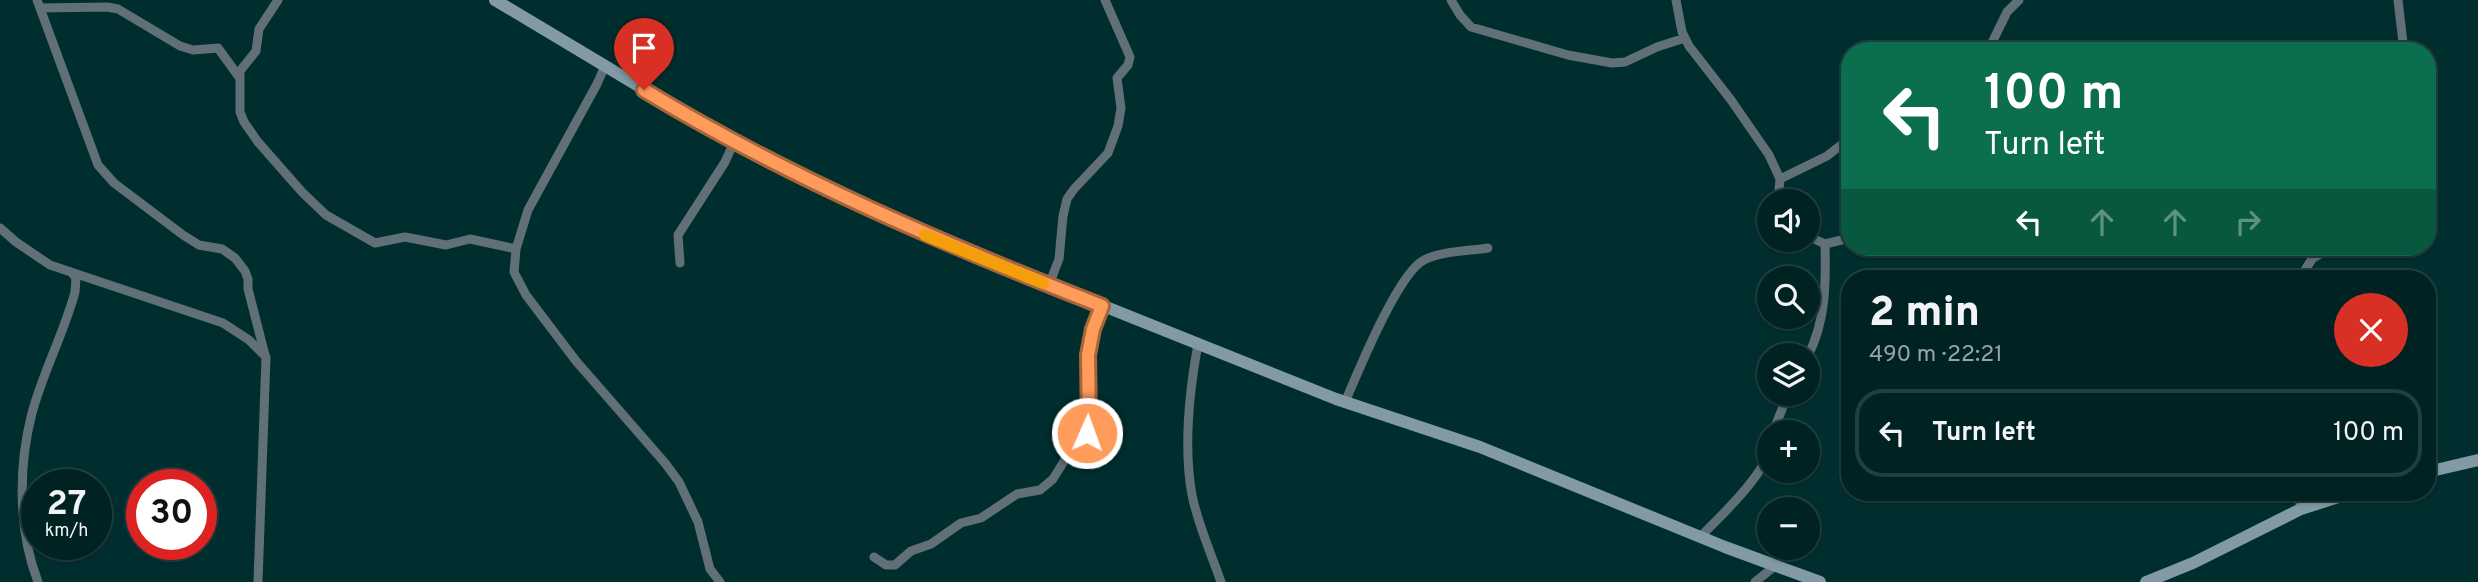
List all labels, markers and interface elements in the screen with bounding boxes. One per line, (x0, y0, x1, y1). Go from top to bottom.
pin (614, 18, 674, 90)
icon: arrive (625, 29, 663, 67)
text: 100 m (1984, 65, 2123, 127)
icon: left (1869, 70, 1960, 161)
text: Turn left (1984, 126, 2105, 166)
map controls (1757, 189, 1820, 560)
button: sound (1757, 189, 1820, 252)
icon: left (2010, 203, 2048, 241)
icon: ahead (2083, 203, 2121, 241)
icon: ahead (2156, 203, 2194, 241)
icon: right (2229, 203, 2267, 241)
button: search (1757, 266, 1820, 329)
text: 2 min (1869, 288, 1980, 341)
button: close (2334, 293, 2408, 367)
text: 490 m · 22:21 (1869, 341, 2003, 370)
button: layers (1757, 343, 1820, 406)
position arrow (1050, 396, 1124, 470)
icon: left (1873, 414, 1911, 452)
text: Turn left (1932, 417, 2036, 450)
text: 100 m (2333, 417, 2404, 450)
button: + (1757, 420, 1820, 483)
speed limit sign: 30 (126, 469, 217, 560)
text: 27 (47, 483, 86, 527)
button: − (1757, 497, 1820, 560)
text: km/h (45, 520, 88, 543)

